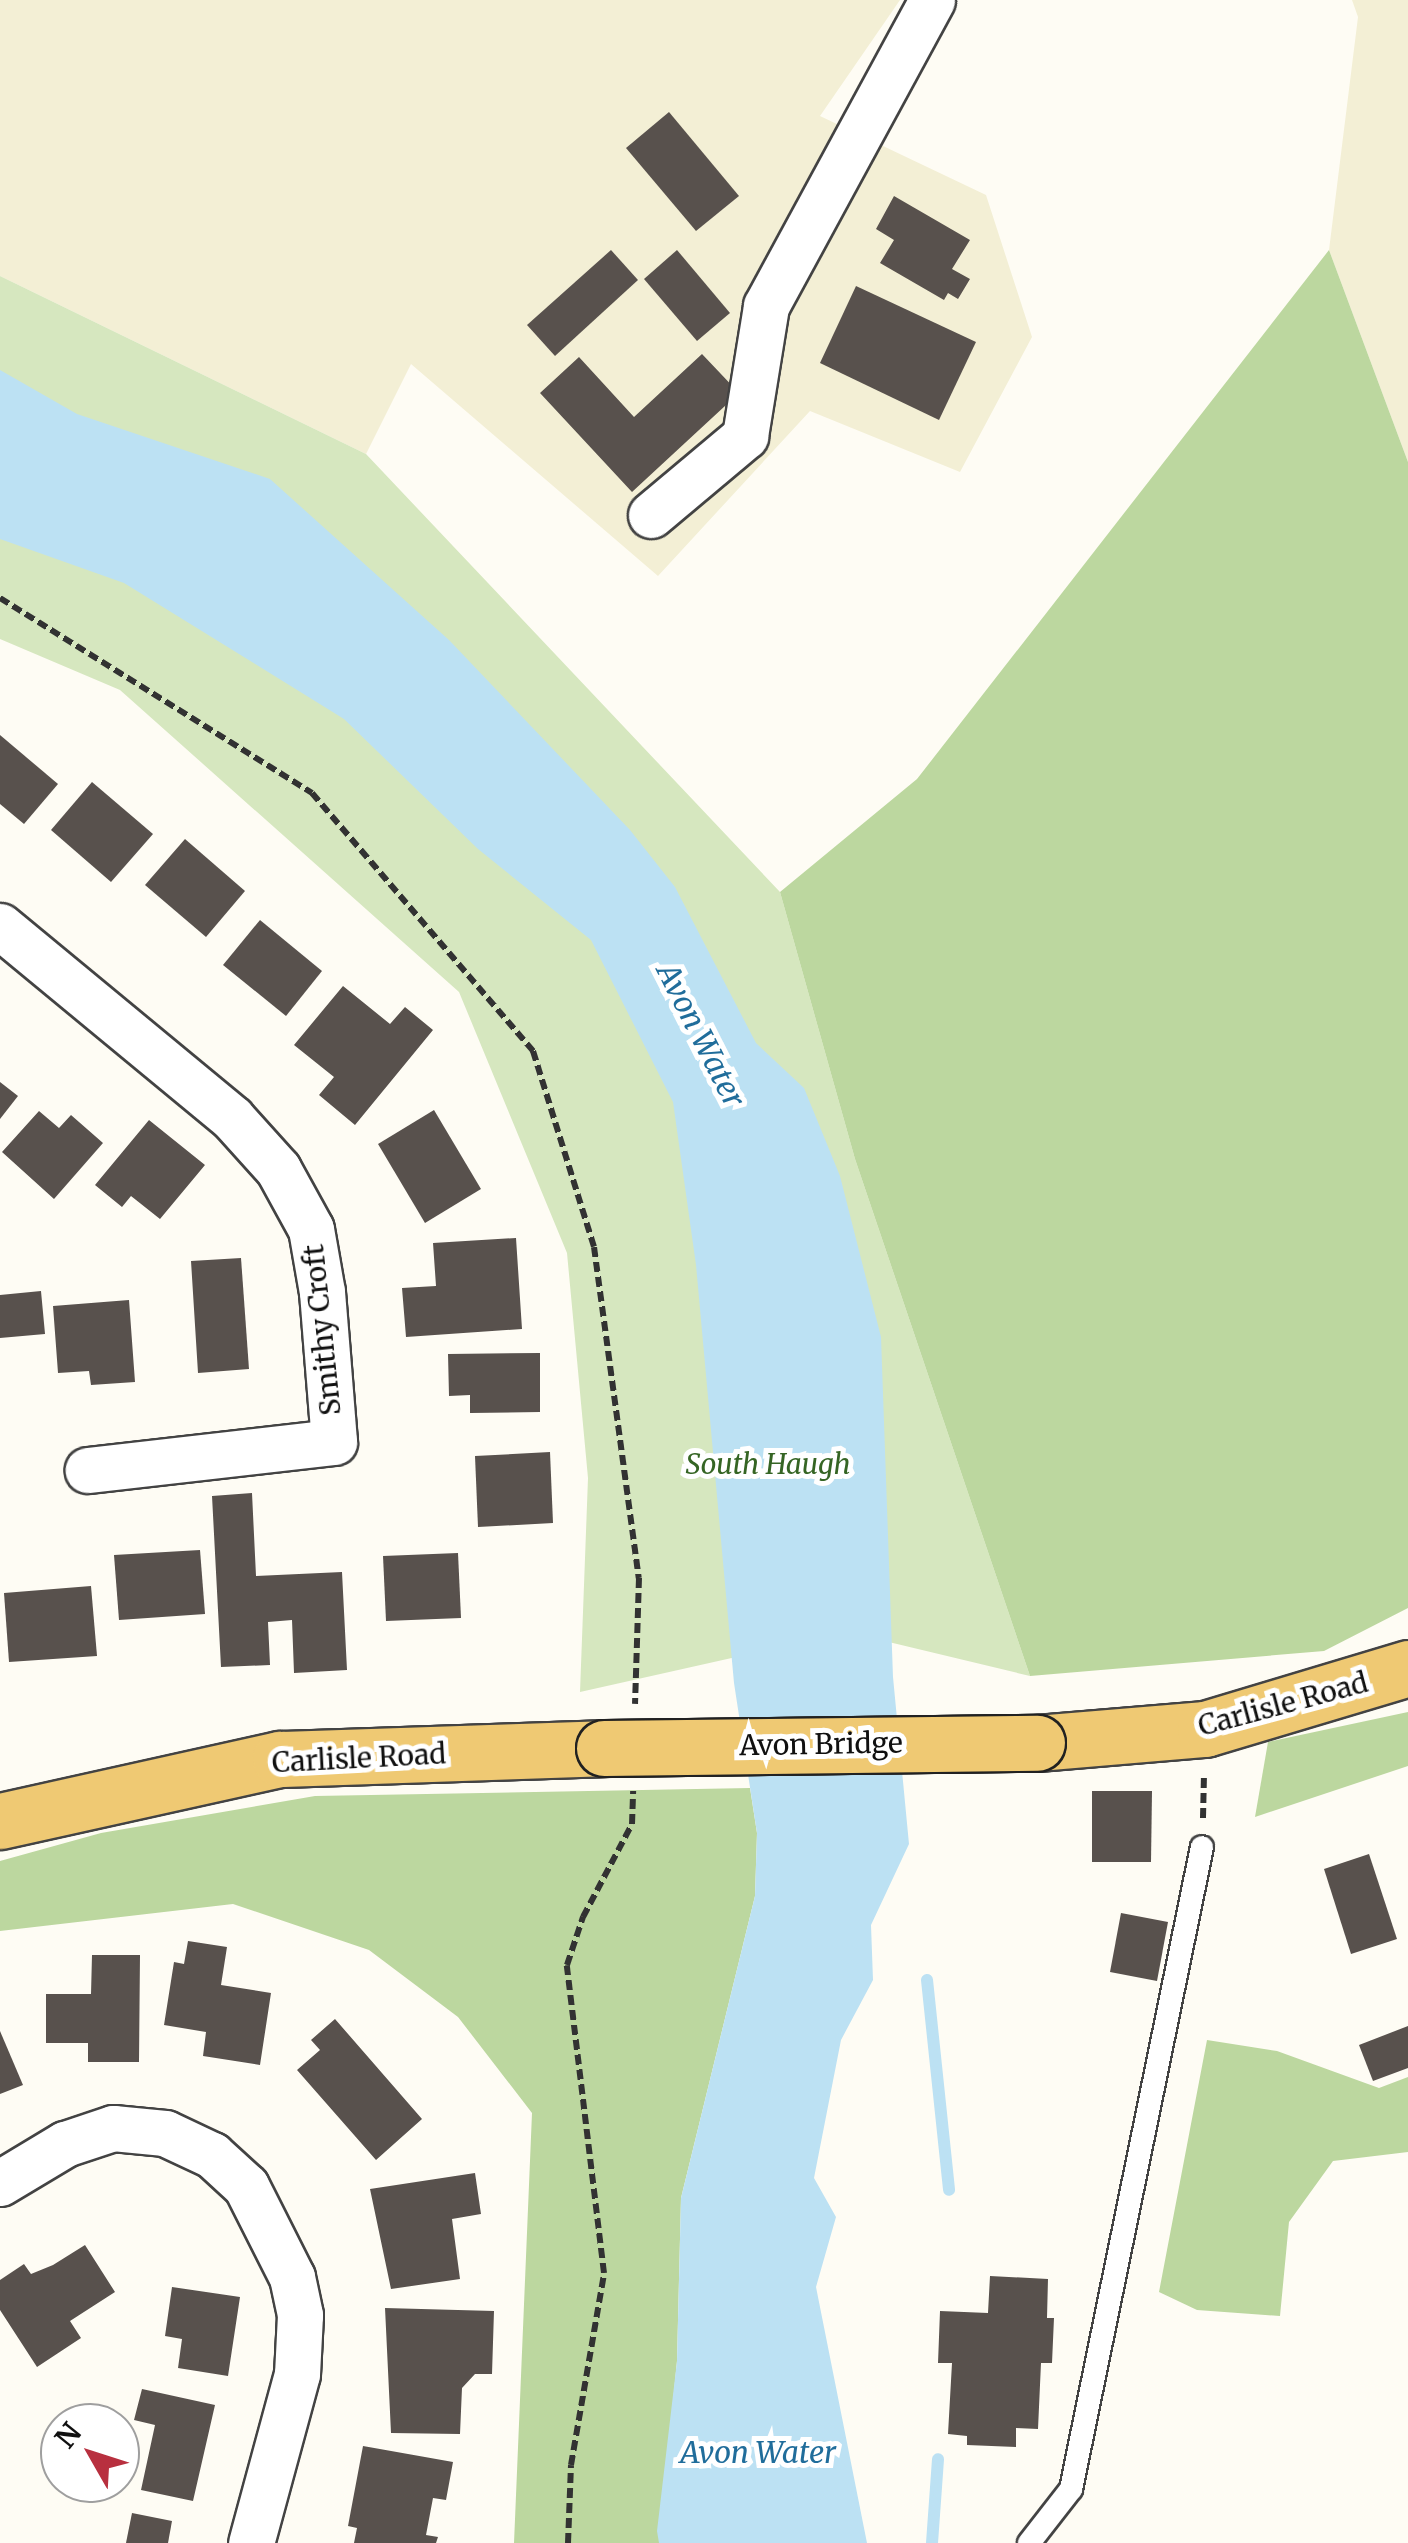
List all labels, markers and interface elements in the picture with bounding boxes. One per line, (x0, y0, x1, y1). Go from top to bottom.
water label: Avon Water (649, 957, 753, 1113)
street label: Smithy Croft (296, 1243, 348, 1417)
park label: South Haugh (685, 1447, 851, 1481)
street label: Carlisle Road (1194, 1665, 1372, 1743)
street label: Avon Bridge (739, 1726, 903, 1762)
street label: Carlisle Road (271, 1737, 447, 1779)
north arrow (40, 2403, 140, 2503)
text: N (47, 2415, 89, 2455)
water label: Avon Water (680, 2434, 836, 2470)

